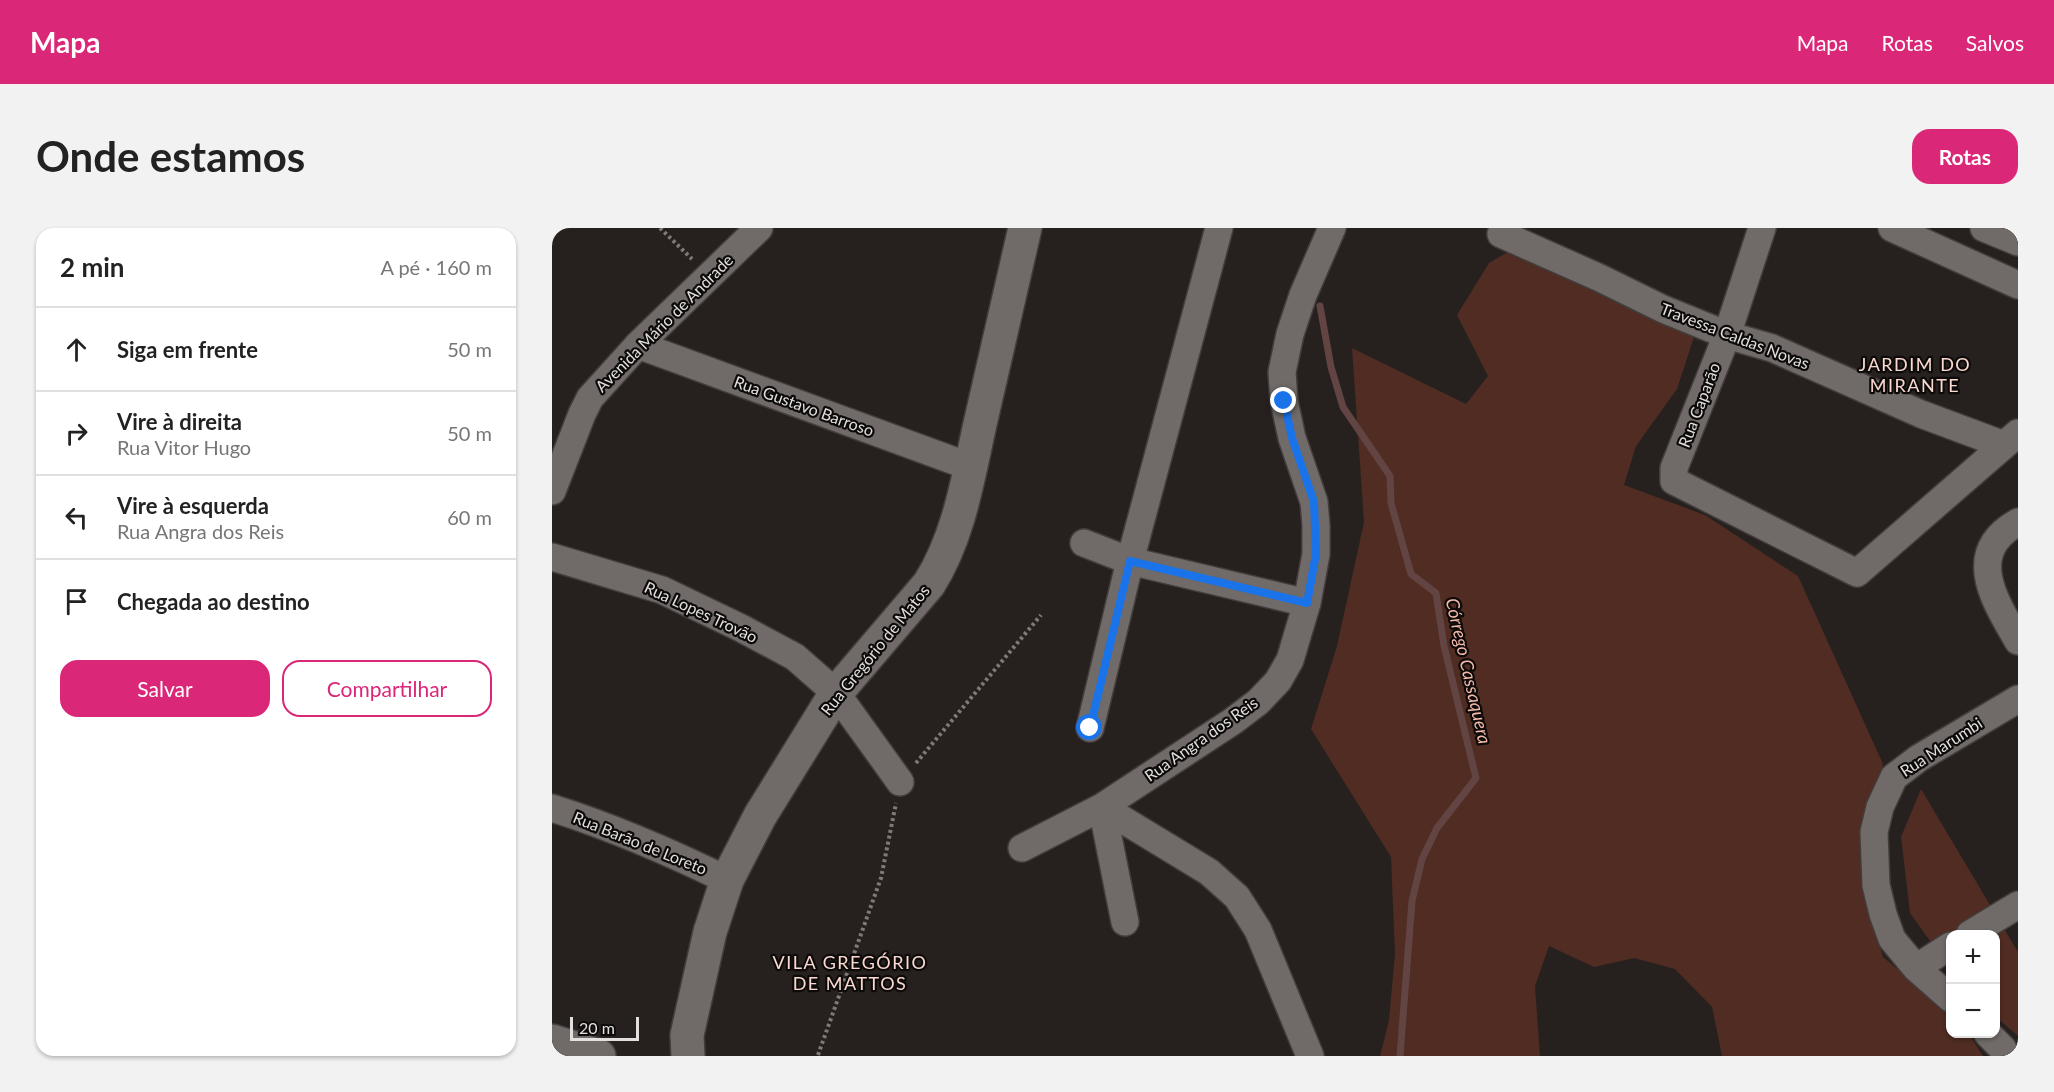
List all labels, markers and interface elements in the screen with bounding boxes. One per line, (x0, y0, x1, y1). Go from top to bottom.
text: Mapa (30, 25, 100, 59)
text: Mapa (1797, 30, 1849, 55)
text: Rotas (1882, 30, 1933, 55)
text: Salvos (1966, 30, 2024, 55)
button: Rotas (1912, 129, 2018, 184)
text: Onde estamos (36, 131, 305, 181)
street label: Avenida Mário de Andrade (591, 250, 736, 395)
text: 2 min (60, 251, 124, 283)
text: A pé · 160 m (380, 255, 492, 279)
street label: Travessa Caldas Novas (1658, 298, 1812, 373)
icon: ahead (60, 333, 93, 366)
text: Siga em frente (117, 336, 258, 363)
text: 50 m (447, 337, 492, 361)
district label: JARDIM DO MIRANTE (1859, 353, 1971, 396)
street label: Rua Caparão (1674, 360, 1723, 450)
street label: Rua Gustavo Barroso (732, 371, 877, 440)
route end (1270, 387, 1296, 413)
text: Vire à direita (117, 408, 242, 435)
icon: right (60, 417, 93, 450)
text: 50 m (447, 421, 492, 445)
text: Rua Vitor Hugo (117, 435, 251, 459)
text: Vire à esquerda (117, 492, 269, 519)
icon: left (60, 501, 93, 534)
text: 60 m (447, 505, 492, 529)
text: Rua Angra dos Reis (117, 519, 284, 543)
street label: Rua Lopes Trovão (642, 577, 761, 646)
street label: Rua Gregório de Matos (816, 581, 933, 719)
icon: arrive (60, 585, 93, 618)
text: Chegada ao destino (117, 588, 310, 615)
water label: Córrego Cassaquera (1441, 596, 1496, 746)
button: Salvar (60, 660, 270, 717)
button: Compartilhar (282, 660, 492, 717)
street label: Rua Angra dos Reis (1141, 692, 1261, 785)
street label: Rua Marumbi (1896, 713, 1985, 780)
route start (1076, 714, 1102, 740)
street label: Rua Barão de Loreto (571, 807, 710, 878)
map controls (1946, 930, 2000, 1038)
button: + (1946, 930, 2000, 984)
district label: VILA GREGÓRIO DE MATTOS (773, 951, 928, 994)
button: − (1946, 984, 2000, 1038)
scale bar (570, 1014, 639, 1042)
text: 20 m (579, 1018, 615, 1037)

